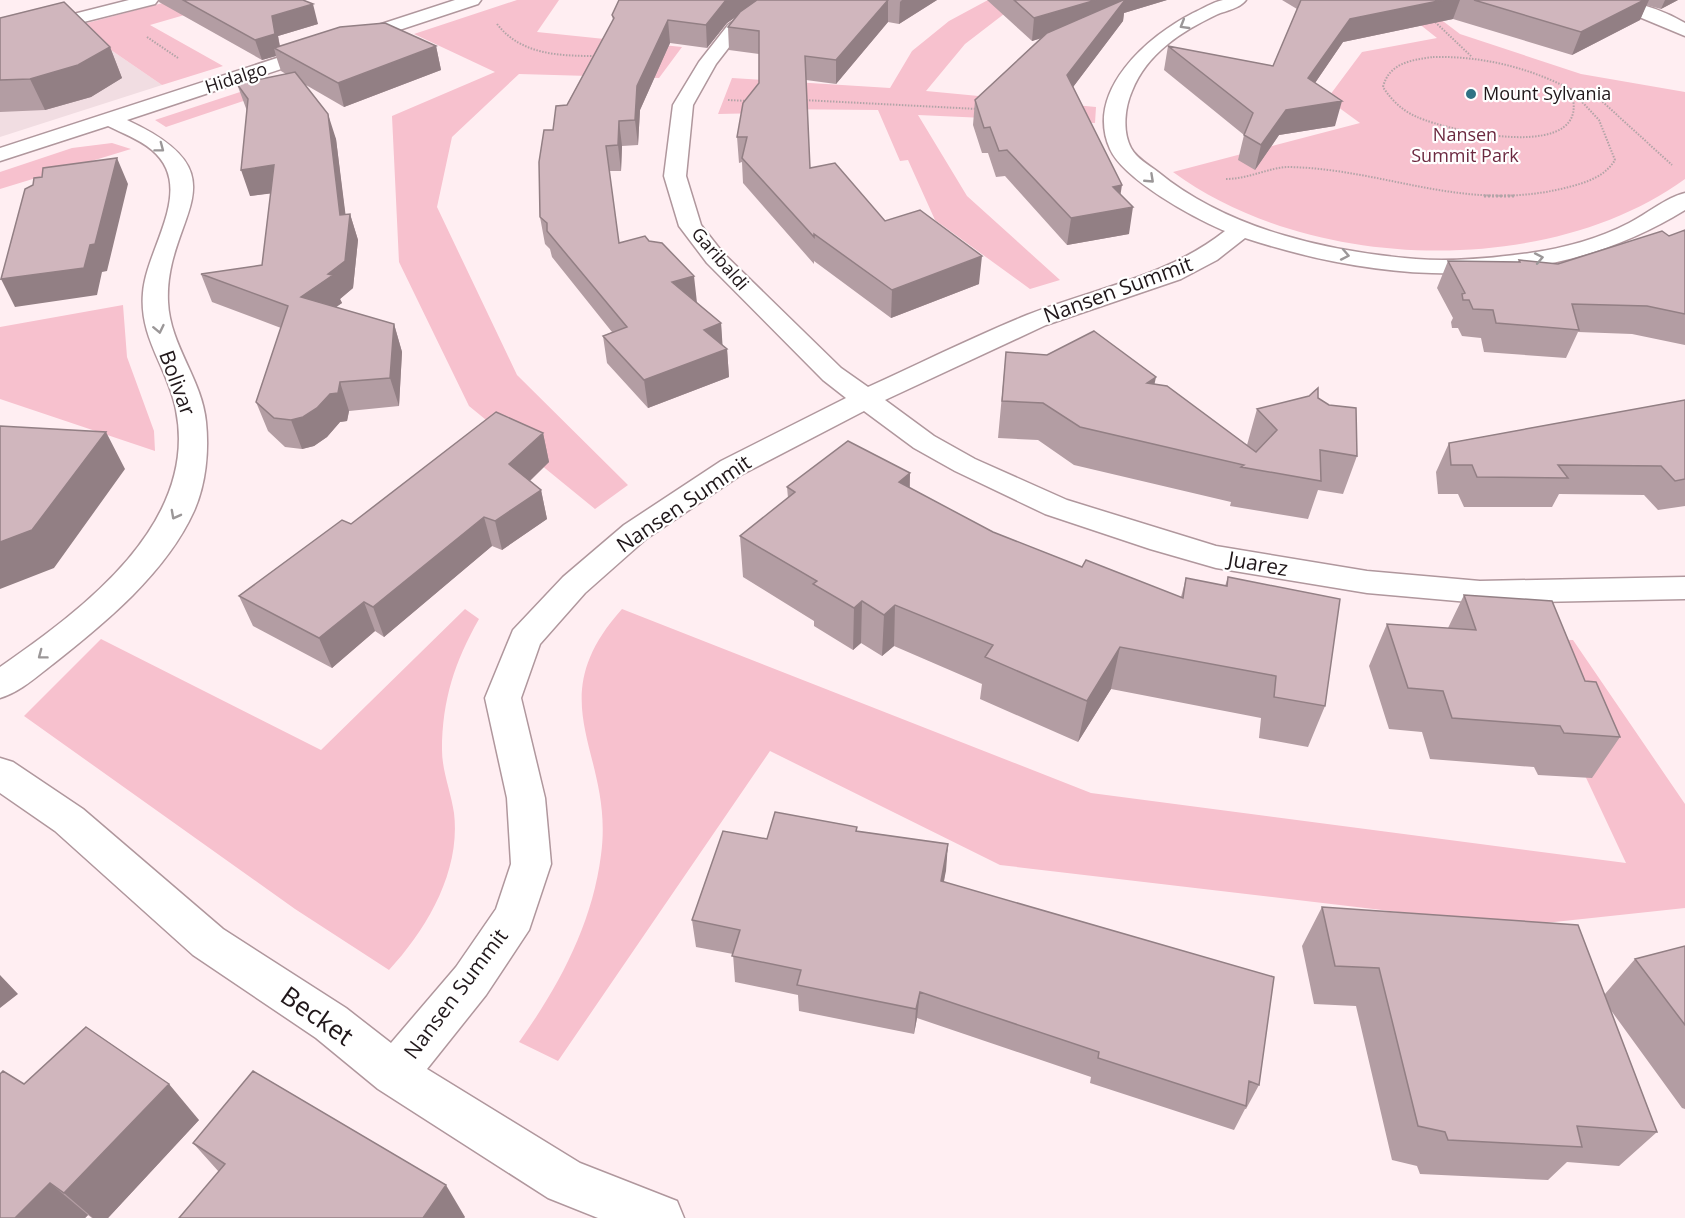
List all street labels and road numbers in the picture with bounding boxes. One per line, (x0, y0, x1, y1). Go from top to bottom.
street label: Hidalgo (202, 56, 270, 98)
street label: Garibaldi (687, 222, 755, 295)
street label: Nansen Summit (1039, 249, 1196, 329)
street label: Bolivar (153, 346, 203, 420)
street label: Nansen Summit (611, 448, 756, 559)
street label: Juarez (1224, 544, 1291, 582)
street label: Nansen Summit (397, 922, 513, 1064)
street label: Becket (274, 977, 361, 1053)

